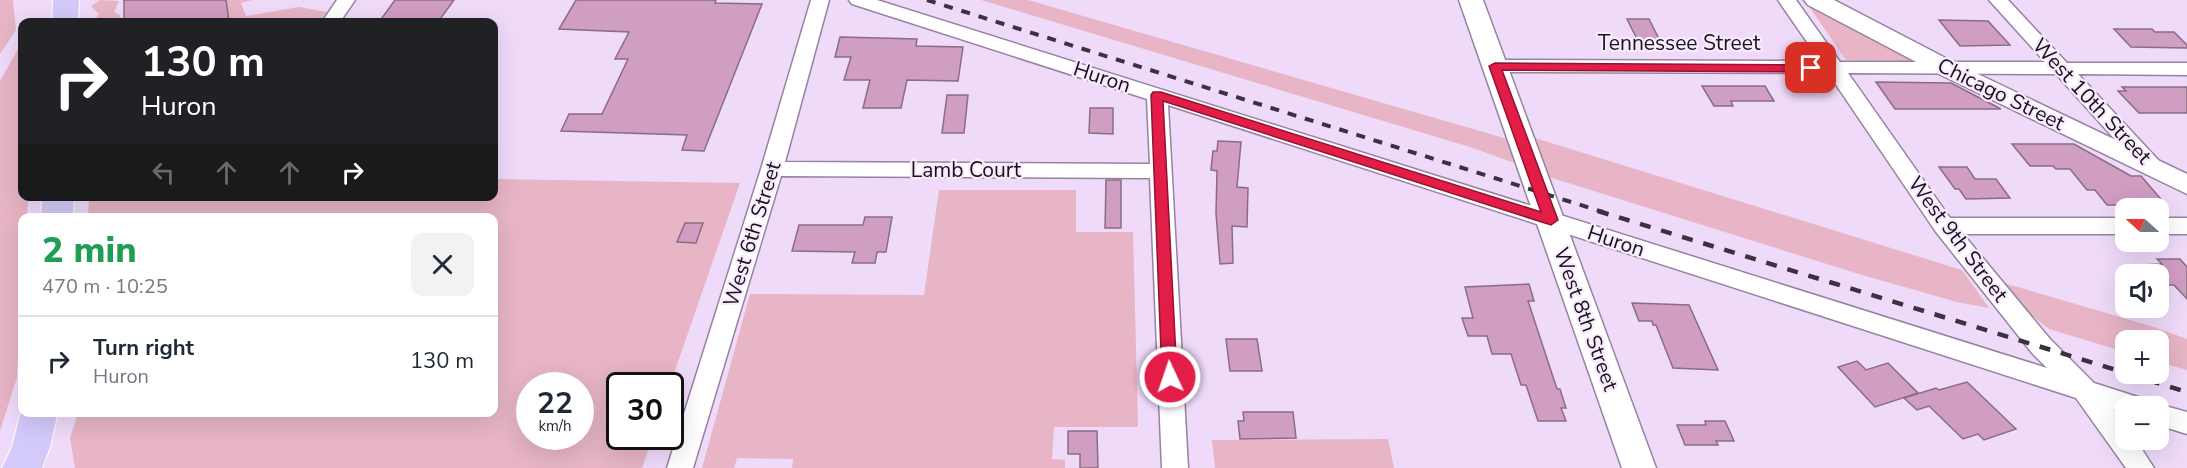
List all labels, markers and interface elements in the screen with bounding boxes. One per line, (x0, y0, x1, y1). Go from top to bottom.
street label: Tennessee Street (1598, 29, 1761, 57)
street label: West 10th Street (2026, 32, 2158, 171)
text: 130 m (141, 34, 265, 91)
icon: right (42, 42, 120, 120)
pin (1785, 42, 1836, 93)
icon: arrive (1794, 51, 1827, 84)
street label: Chicago Street (1933, 51, 2070, 137)
street label: Huron (1070, 55, 1134, 99)
text: Huron (141, 88, 217, 125)
icon: left (147, 156, 180, 189)
icon: ahead (210, 156, 243, 189)
icon: ahead (273, 156, 306, 189)
icon: right (336, 156, 369, 189)
street label: Lamb Court (911, 156, 1022, 184)
street label: West 6th Street (717, 157, 788, 310)
street label: West 9th Street (1902, 171, 2015, 308)
north arrow (2115, 198, 2169, 252)
map controls (2115, 198, 2169, 450)
street label: Huron (1584, 219, 1648, 263)
text: 2 min (42, 226, 137, 275)
button: close (411, 233, 474, 296)
street label: West 8th Street (1547, 244, 1625, 395)
button: sound (2115, 264, 2169, 318)
text: 470 m · 10:25 (42, 273, 168, 300)
button: + (2115, 330, 2169, 384)
text: Turn right (93, 333, 194, 363)
icon: right (42, 345, 75, 378)
position arrow (1138, 345, 1202, 409)
text: 130 m (410, 346, 474, 376)
text: Huron (93, 363, 149, 390)
speed limit sign: 30 (606, 372, 684, 450)
text: 22 (537, 383, 573, 424)
button: − (2115, 396, 2169, 450)
text: km/h (538, 416, 572, 436)

